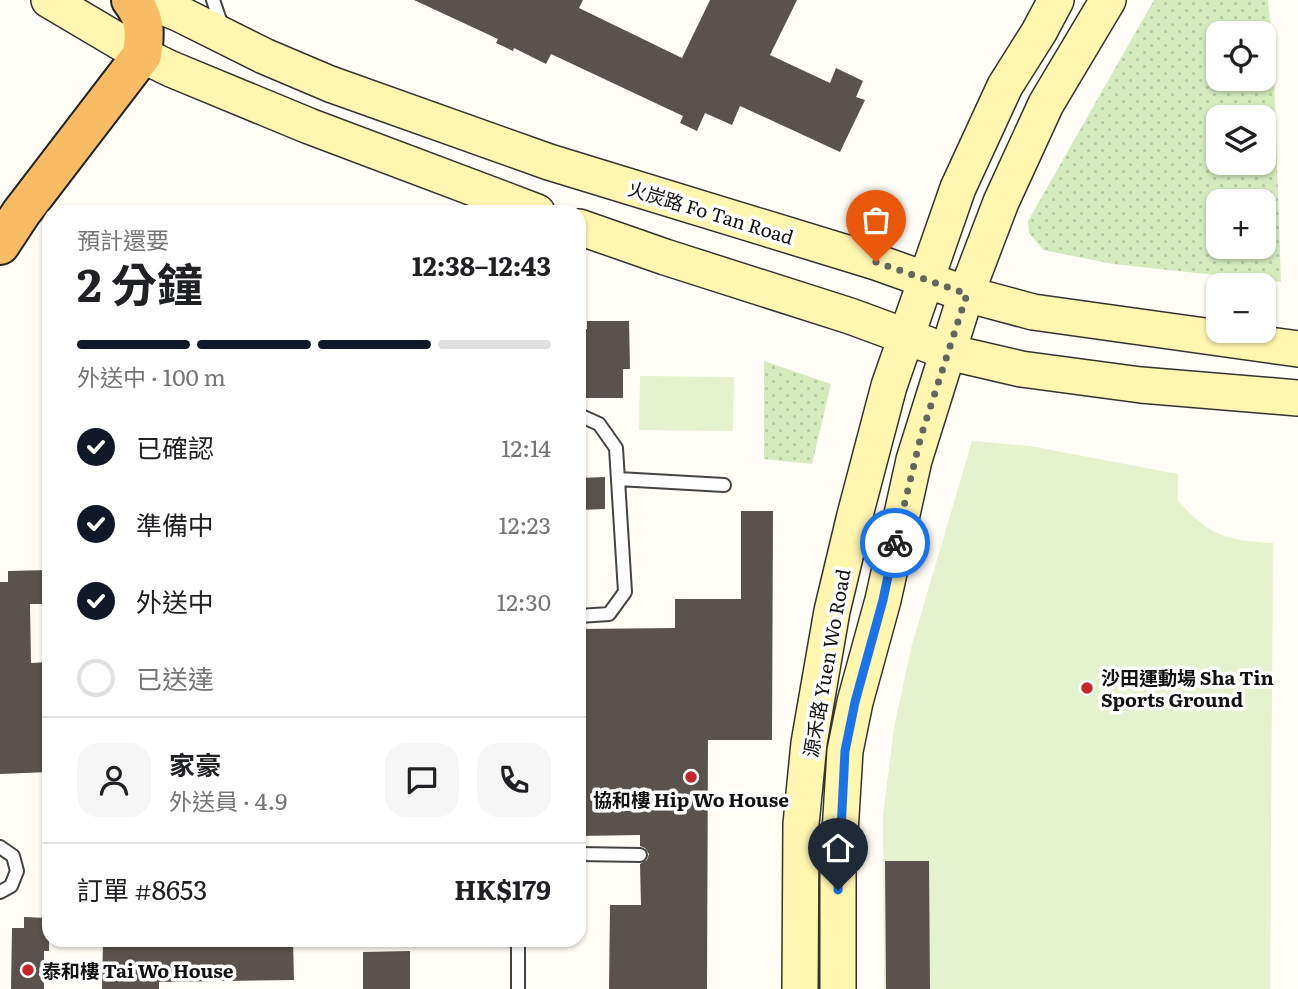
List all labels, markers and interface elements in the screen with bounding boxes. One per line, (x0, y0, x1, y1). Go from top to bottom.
map controls (1206, 21, 1276, 343)
button: locate (1206, 21, 1276, 91)
button: layers (1206, 105, 1276, 175)
street label: 火炭路 Fo Tan Road (625, 173, 798, 251)
button: + (1206, 189, 1276, 259)
pin (846, 190, 906, 262)
icon: bag (857, 201, 895, 239)
text: 預計還要 (77, 222, 169, 256)
text: 12:38–12:43 (412, 245, 551, 284)
text: 2 分鐘 (77, 248, 203, 316)
button: − (1206, 273, 1276, 343)
text: 外送中 · 100 m (77, 359, 226, 393)
text: 已確認 (136, 427, 214, 466)
icon: check (77, 428, 115, 466)
text: 12:14 (501, 430, 551, 464)
text: 準備中 (136, 504, 214, 543)
icon: check (77, 505, 115, 543)
text: 12:23 (498, 507, 551, 541)
courier (860, 508, 930, 578)
icon: bike (876, 524, 914, 562)
street label: 源禾路 Yuen Wo Road (796, 566, 856, 760)
text: 外送中 (136, 581, 214, 620)
icon: check (77, 582, 115, 620)
text: 12:30 (497, 584, 551, 618)
text: 已送達 (136, 658, 214, 697)
place label: 沙田運動場 Sha Tin Sports Ground (1101, 663, 1274, 713)
marker: 沙田運動場 Sha Tin Sports Ground (1079, 680, 1095, 696)
button: person (77, 743, 151, 817)
button: chat (385, 743, 459, 817)
button: phone (477, 743, 551, 817)
text: 家豪 (169, 744, 221, 783)
marker: 協和樓 Hip Wo House (683, 769, 699, 785)
text: 外送員 · 4.9 (169, 783, 287, 817)
place label: 協和樓 Hip Wo House (593, 785, 789, 813)
pin (808, 818, 868, 890)
icon: home (819, 829, 857, 867)
text: 訂單 #8653 (77, 869, 207, 908)
text: HK$179 (454, 869, 551, 908)
place label: 泰和樓 Tai Wo House (42, 956, 234, 984)
marker: 泰和樓 Tai Wo House (20, 962, 36, 978)

